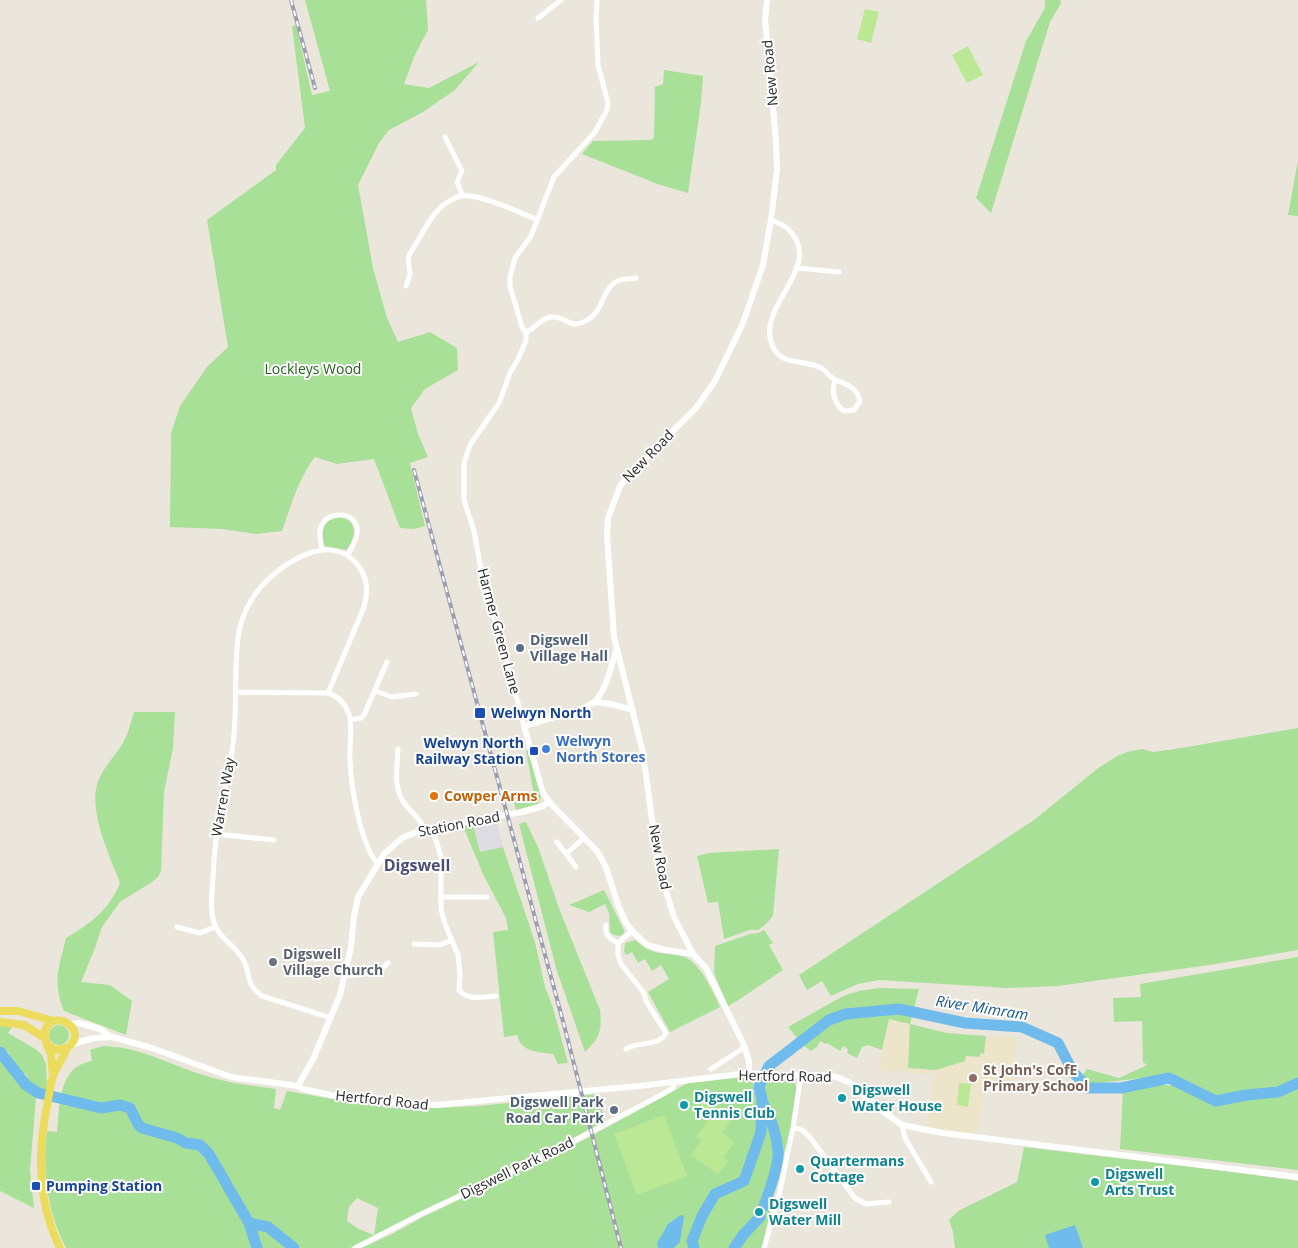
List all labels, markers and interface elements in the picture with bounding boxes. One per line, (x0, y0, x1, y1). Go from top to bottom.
street label: New Road (757, 39, 782, 107)
park label: Lockleys Wood (265, 359, 361, 378)
street label: New Road (618, 425, 678, 486)
street label: Harmer Green Lane (474, 566, 525, 696)
place label: Digswell Village Hall (530, 630, 608, 665)
marker: Digswell Village Hall (514, 642, 526, 654)
place label: Welwyn North (491, 703, 592, 722)
marker: Welwyn North (473, 706, 487, 720)
place label: Welwyn North Stores (556, 731, 645, 766)
place label: Welwyn North Railway Station (415, 733, 524, 768)
marker: Welwyn North Stores (540, 743, 552, 755)
marker: Welwyn North Railway Station (528, 745, 540, 757)
street label: Warren Way (206, 755, 239, 838)
place label: Cowper Arms (444, 786, 537, 805)
marker: Cowper Arms (428, 790, 440, 802)
street label: Station Road (416, 806, 501, 841)
street label: New Road (645, 823, 676, 891)
district label: Digswell (384, 854, 450, 876)
place label: Digswell Village Church (283, 944, 383, 979)
marker: Digswell Village Church (267, 956, 279, 968)
water label: River Mimram (934, 990, 1030, 1024)
place label: St John's CofE Primary School (983, 1060, 1088, 1095)
street label: Hertford Road (738, 1065, 832, 1086)
marker: St John's CofE Primary School (967, 1072, 979, 1084)
place label: Digswell Water House (852, 1080, 942, 1115)
street label: Hertford Road (335, 1085, 429, 1114)
place label: Digswell Tennis Club (694, 1087, 775, 1122)
place label: Digswell Park Road Car Park (505, 1092, 604, 1127)
marker: Digswell Water House (836, 1092, 848, 1104)
marker: Digswell Tennis Club (678, 1099, 690, 1111)
marker: Digswell Park Road Car Park (608, 1104, 620, 1116)
street label: Digswell Park Road (457, 1132, 577, 1203)
place label: Quartermans Cottage (810, 1151, 904, 1186)
marker: Quartermans Cottage (794, 1163, 806, 1175)
place label: Digswell Arts Trust (1105, 1164, 1174, 1199)
place label: Pumping Station (46, 1176, 162, 1195)
marker: Digswell Arts Trust (1089, 1176, 1101, 1188)
marker: Pumping Station (30, 1180, 42, 1192)
place label: Digswell Water Mill (769, 1194, 841, 1229)
marker: Digswell Water Mill (753, 1206, 765, 1218)

